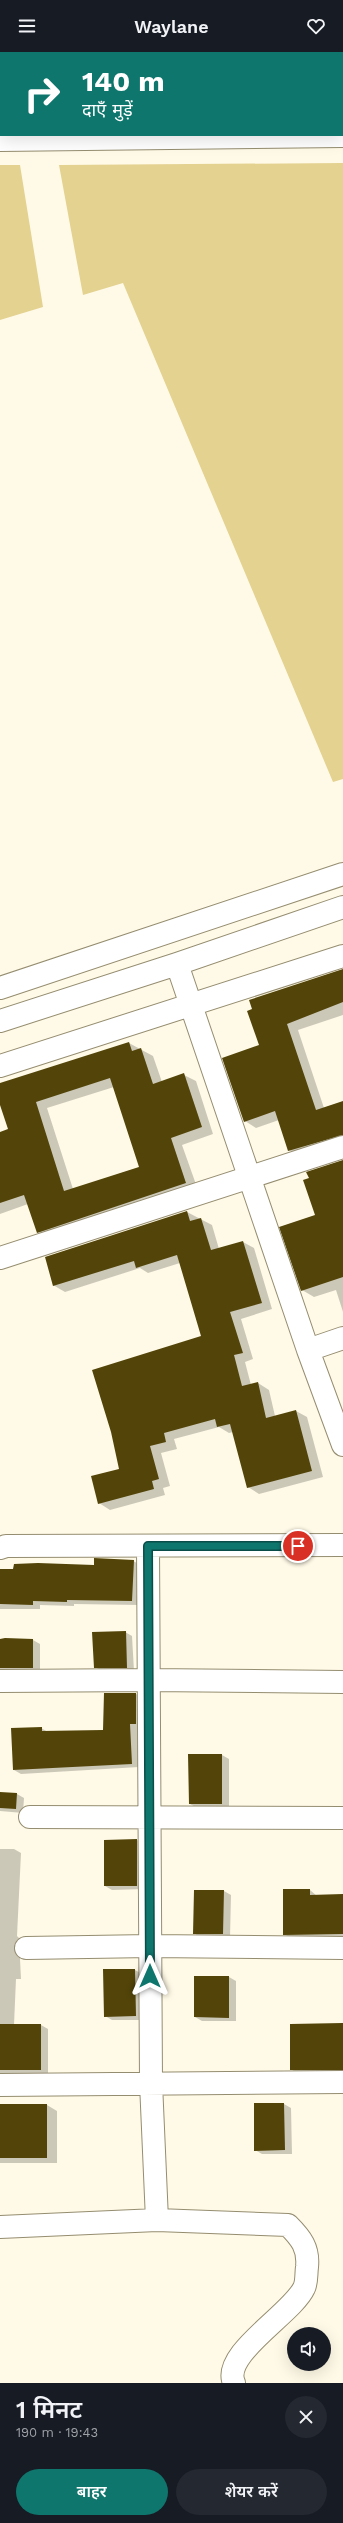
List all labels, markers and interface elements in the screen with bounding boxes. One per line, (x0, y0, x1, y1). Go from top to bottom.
icon: menu (16, 15, 38, 37)
icon: heart (305, 15, 327, 37)
text: Waylane (134, 16, 209, 37)
text: 140 m (82, 65, 165, 98)
icon: right (16, 68, 68, 120)
text: दाएँ मुड़ें (82, 99, 133, 120)
pin (281, 1529, 315, 1563)
icon: arrive (287, 1535, 309, 1557)
position arrow (129, 1955, 171, 1997)
map controls (287, 2327, 331, 2371)
button: sound (287, 2327, 331, 2371)
text: 1 मिनट (16, 2396, 82, 2424)
button: close (285, 2396, 327, 2438)
text: 190 m · 19:43 (16, 2425, 98, 2440)
button: बाहर (16, 2469, 168, 2515)
button: शेयर करें (176, 2469, 327, 2515)

